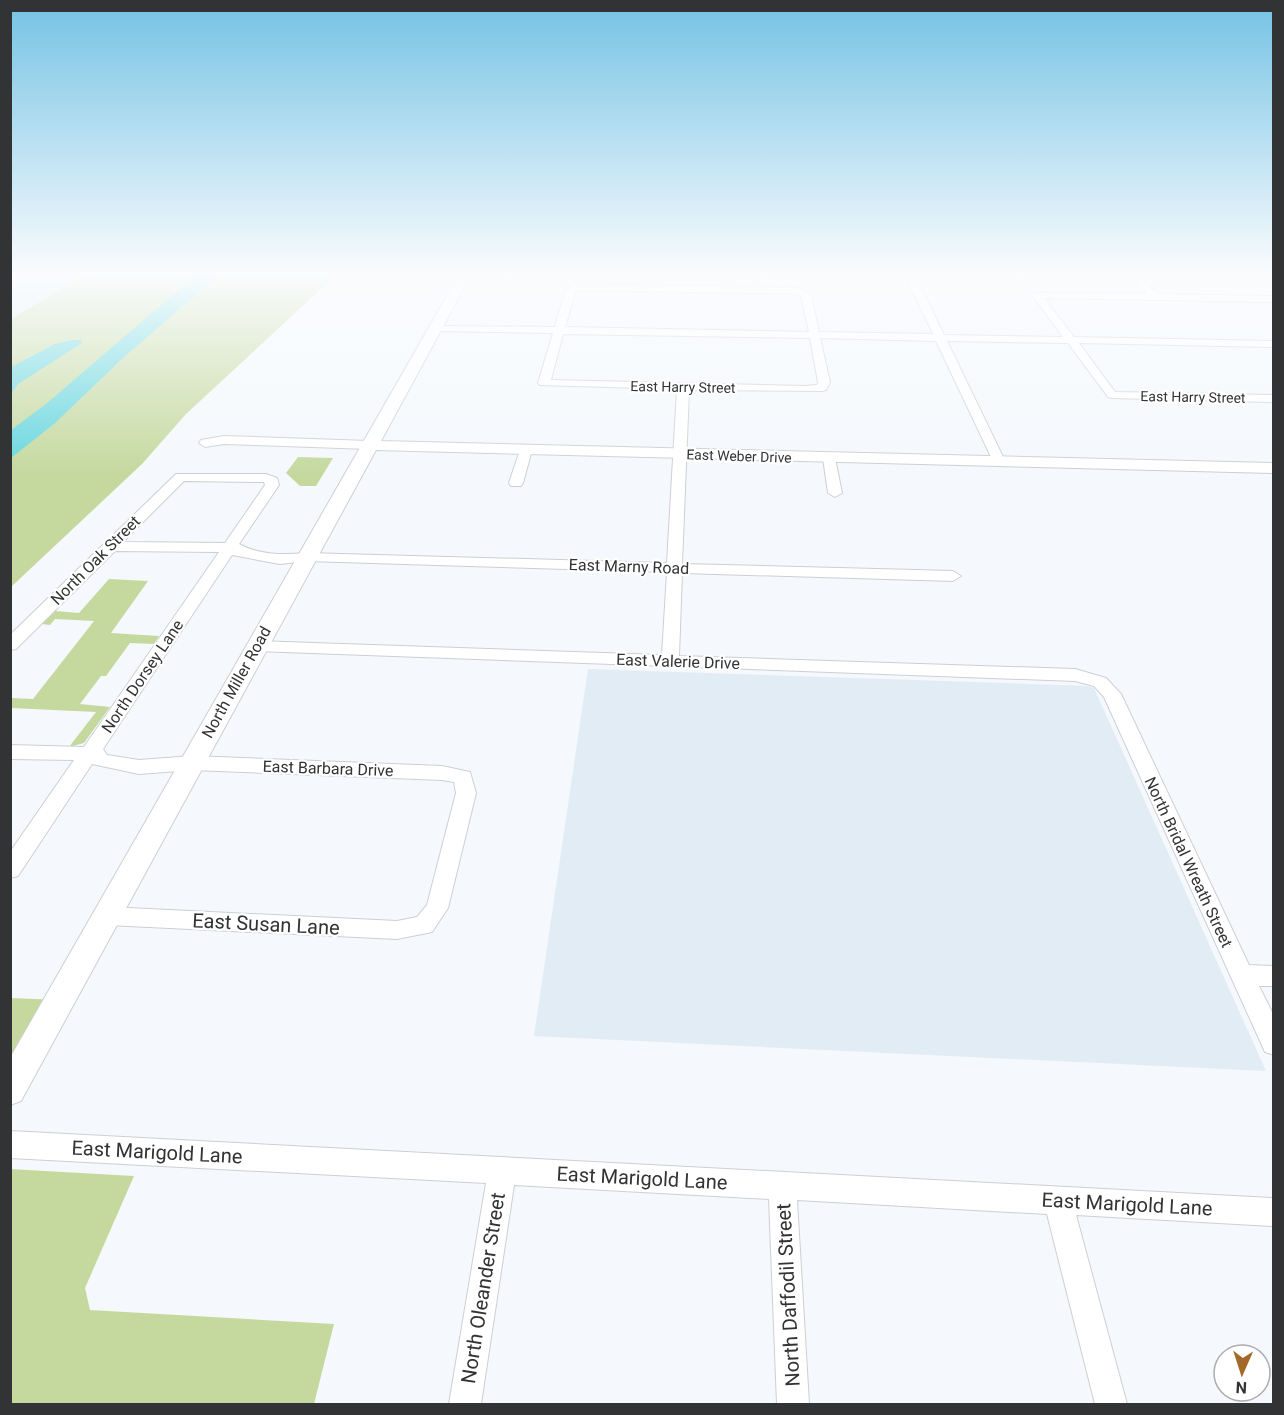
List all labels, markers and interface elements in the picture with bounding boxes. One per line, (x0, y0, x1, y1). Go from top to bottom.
street label: East Harry Street (630, 378, 736, 396)
street label: East Harry Street (1140, 388, 1246, 406)
street label: East Weber Drive (686, 446, 792, 466)
street label: North Oak Street (47, 512, 144, 609)
street label: East Marny Road (568, 555, 689, 578)
street label: North Dorsey Lane (98, 616, 187, 736)
street label: North Miller Road (198, 623, 275, 741)
street label: East Valerie Drive (616, 650, 740, 673)
street label: East Barbara Drive (262, 757, 394, 780)
street label: North Bridal Wreath Street (1141, 774, 1236, 950)
street label: East Susan Lane (192, 908, 340, 940)
street label: East Marigold Lane (71, 1136, 243, 1168)
street label: East Marigold Lane (556, 1162, 728, 1194)
street label: East Marigold Lane (1041, 1188, 1213, 1220)
street label: North Oleander Street (456, 1191, 510, 1385)
street label: North Daffodil Street (771, 1203, 805, 1387)
north arrow (1212, 1343, 1272, 1403)
text: N (1235, 1378, 1247, 1397)

